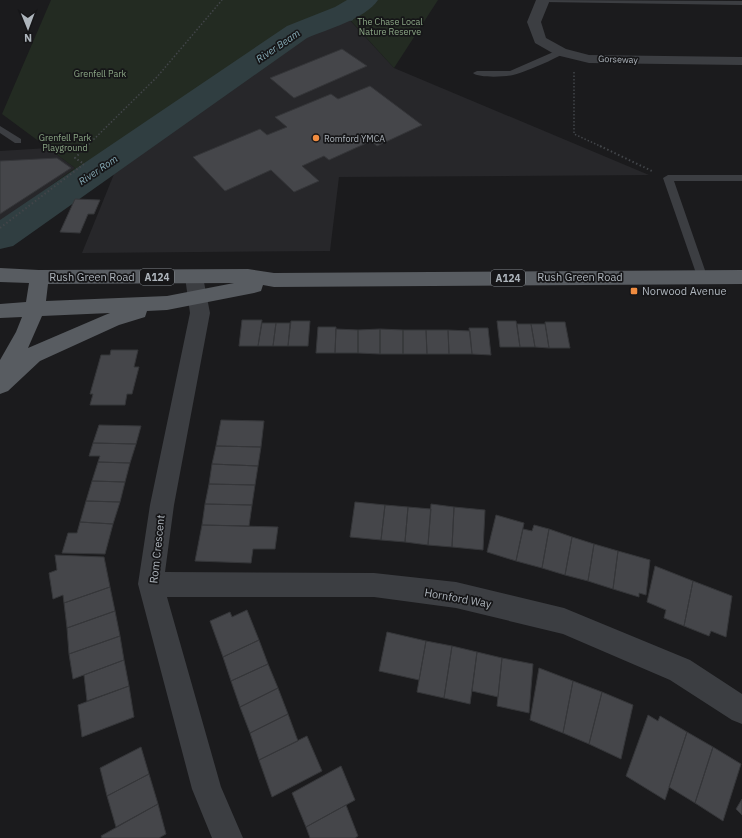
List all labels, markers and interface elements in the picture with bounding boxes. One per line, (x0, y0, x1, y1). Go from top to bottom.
north arrow (8, 8, 48, 48)
park label: The Chase Local Nature Reserve (357, 16, 423, 37)
water label: River Beam (253, 27, 303, 65)
text: N (24, 31, 32, 45)
street label: Gorseway (598, 53, 639, 65)
park label: Grenfell Park (74, 68, 127, 79)
park label: Grenfell Park Playground (39, 132, 92, 153)
marker: Romford YMCA (311, 133, 321, 143)
place label: Romford YMCA (324, 133, 385, 144)
water label: River Rom (76, 152, 120, 188)
road number: A124 (140, 269, 174, 285)
street label: Rush Green Road (49, 270, 135, 284)
road number: A124 (491, 270, 525, 286)
street label: Rush Green Road (537, 270, 623, 284)
place label: Norwood Avenue (642, 284, 726, 298)
marker: Norwood Avenue (629, 286, 639, 296)
street label: Rom Crescent (146, 514, 168, 584)
street label: Hornford Way (423, 585, 493, 611)

